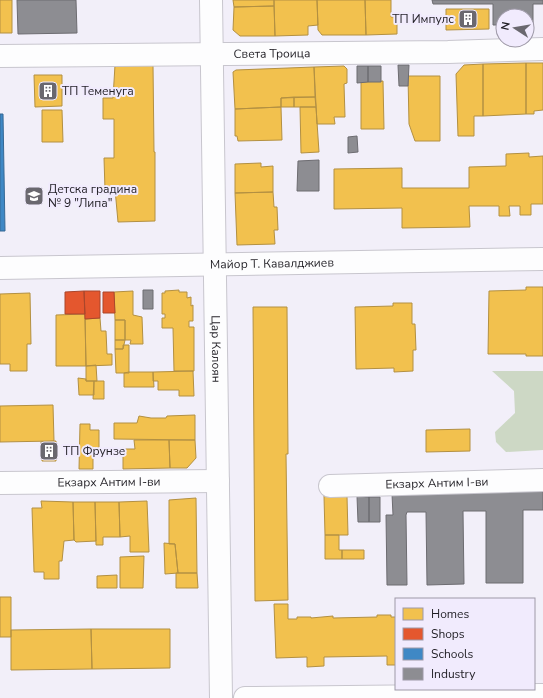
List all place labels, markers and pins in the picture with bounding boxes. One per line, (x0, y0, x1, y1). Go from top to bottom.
building icon: ТП Импулс (457, 8, 479, 30)
place label: ТП Импулс (392, 11, 454, 27)
building icon: ТП Теменуга (37, 80, 59, 102)
place label: ТП Теменуга (62, 83, 134, 99)
place label: Детска градина № 9 "Липа" (48, 181, 137, 211)
school or university icon: Детска градина № 9 "Липа" (23, 185, 45, 207)
building icon: ТП Фрунзе (38, 440, 60, 462)
place label: ТП Фрунзе (63, 443, 125, 459)

